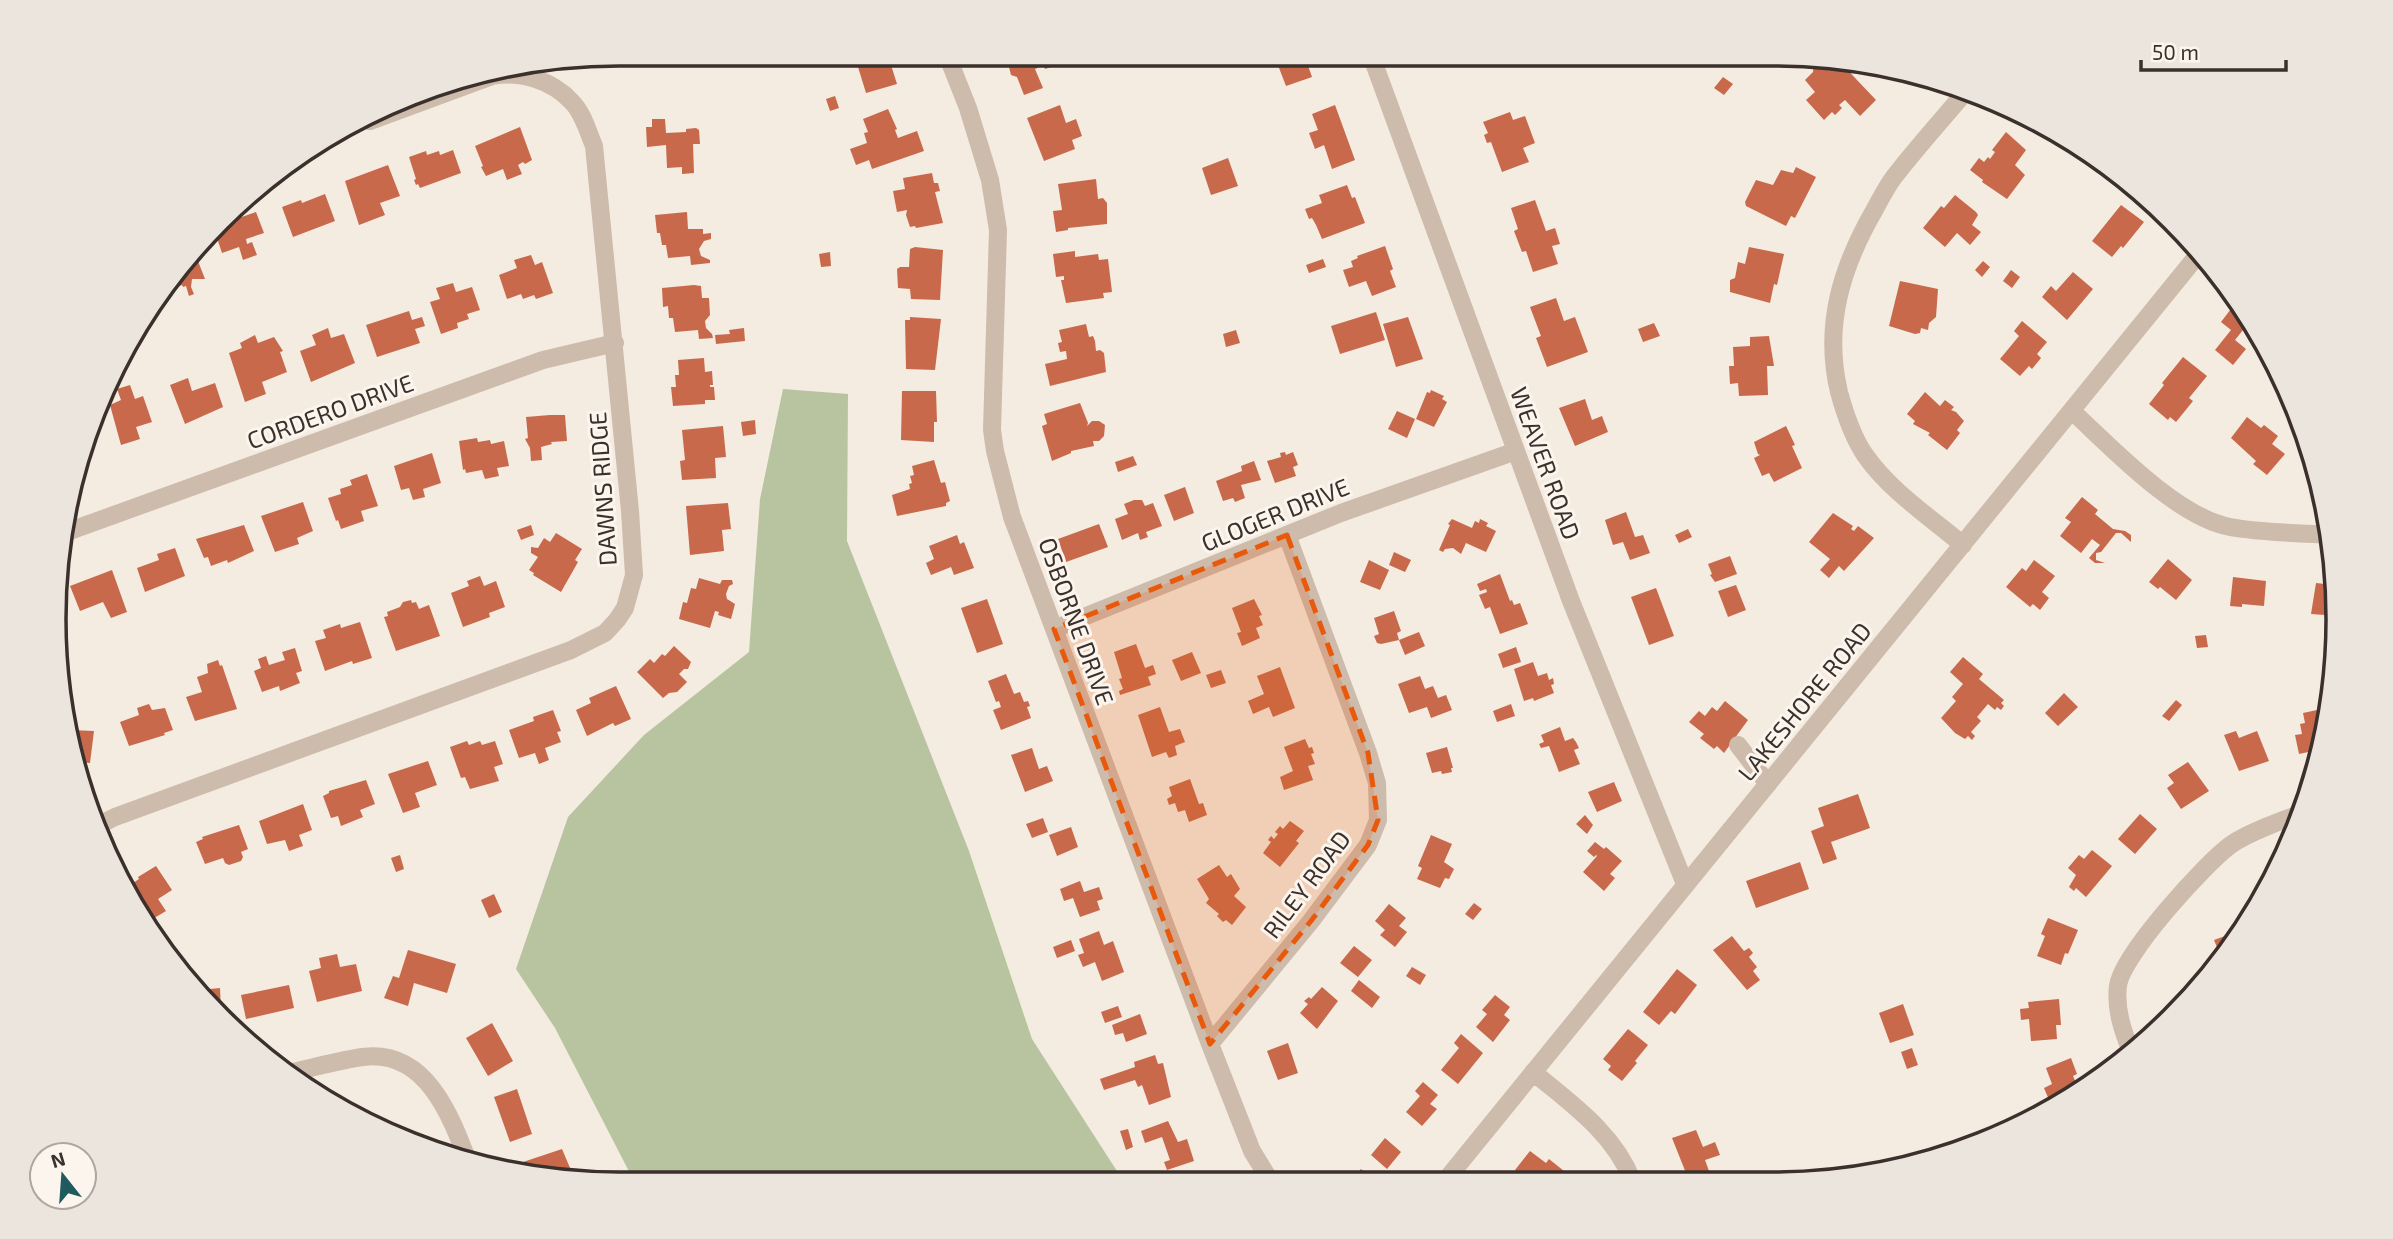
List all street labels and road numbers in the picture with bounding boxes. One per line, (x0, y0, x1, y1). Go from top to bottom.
street label: CORDERO DRIVE (243, 367, 417, 455)
street label: WEAVER ROAD (1505, 383, 1587, 543)
street label: DAWNS RIDGE (582, 411, 622, 567)
street label: GLOGER DRIVE (1197, 471, 1353, 557)
street label: OSBORNE DRIVE (1033, 533, 1121, 709)
street label: LAKESHORE ROAD (1731, 616, 1877, 786)
street label: RILEY ROAD (1256, 825, 1356, 943)

